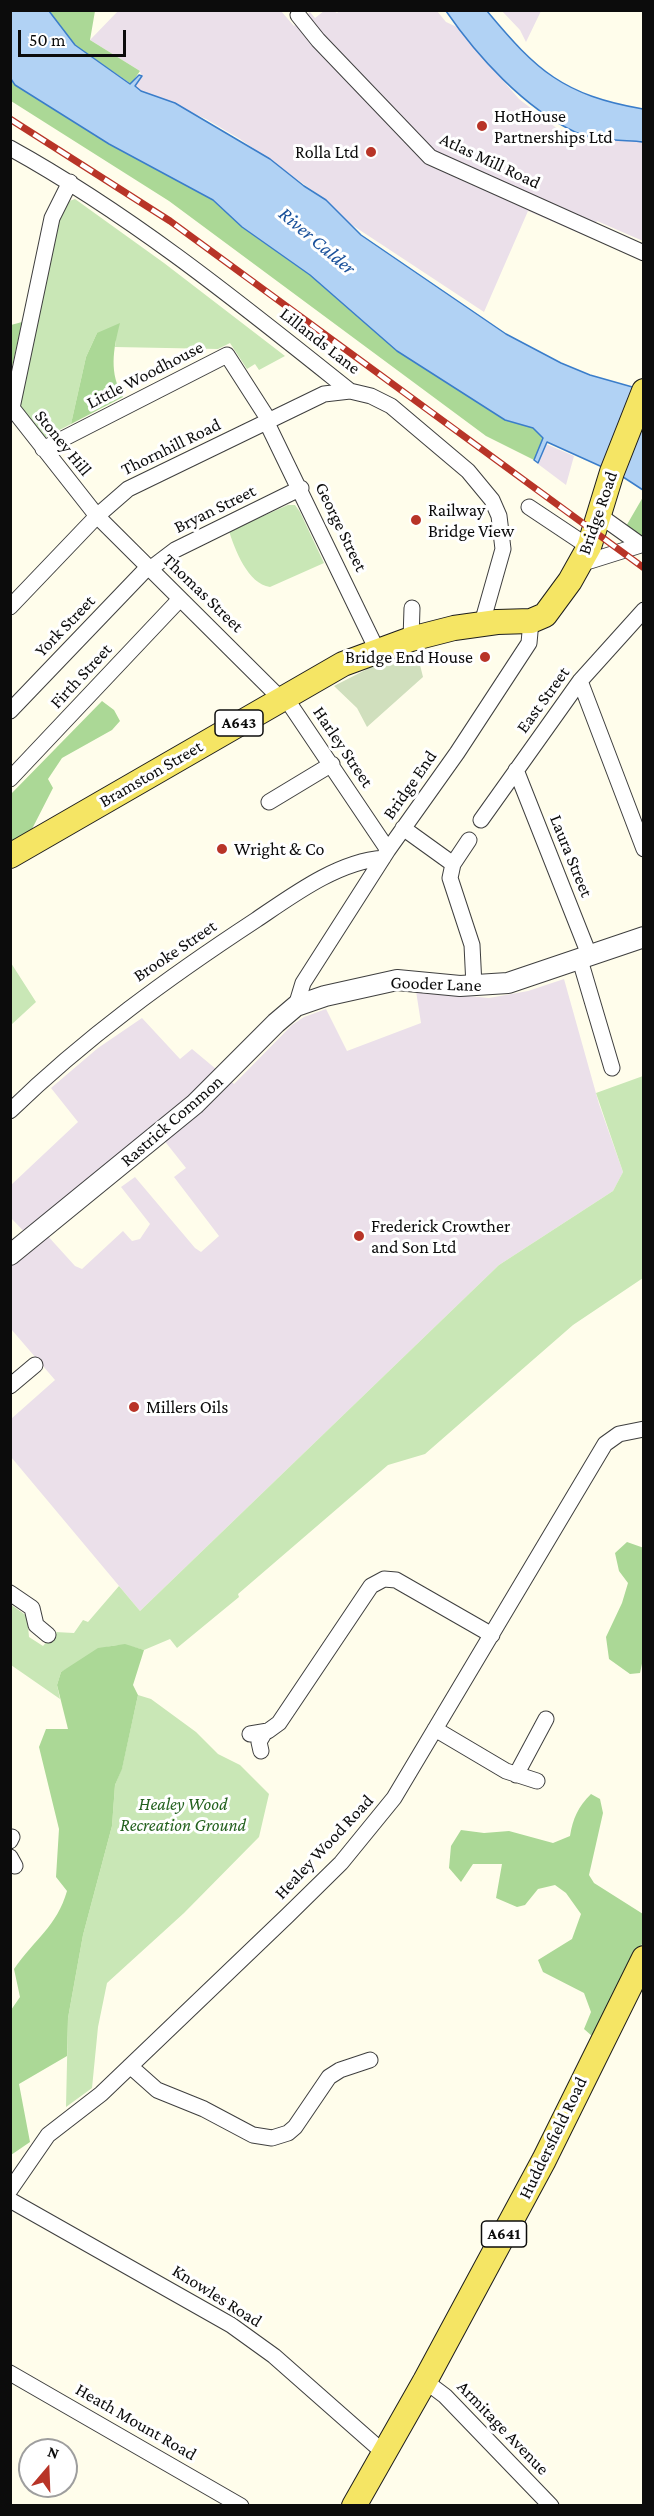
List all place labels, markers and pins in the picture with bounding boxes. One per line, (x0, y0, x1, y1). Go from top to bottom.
place label: HotHouse Partnerships Ltd (494, 105, 613, 148)
marker: HotHouse Partnerships Ltd (475, 119, 489, 133)
place label: Rolla Ltd (295, 141, 359, 163)
marker: Rolla Ltd (364, 145, 378, 159)
place label: Railway Bridge View (428, 499, 514, 542)
marker: Railway Bridge View (409, 513, 423, 527)
place label: Bridge End House (345, 646, 473, 668)
marker: Bridge End House (478, 650, 492, 664)
place label: Wright & Co (234, 838, 324, 860)
marker: Wright & Co (215, 842, 229, 856)
place label: Frederick Crowther and Son Ltd (371, 1215, 510, 1258)
marker: Frederick Crowther and Son Ltd (352, 1229, 366, 1243)
place label: Millers Oils (146, 1396, 228, 1418)
marker: Millers Oils (127, 1400, 141, 1414)

